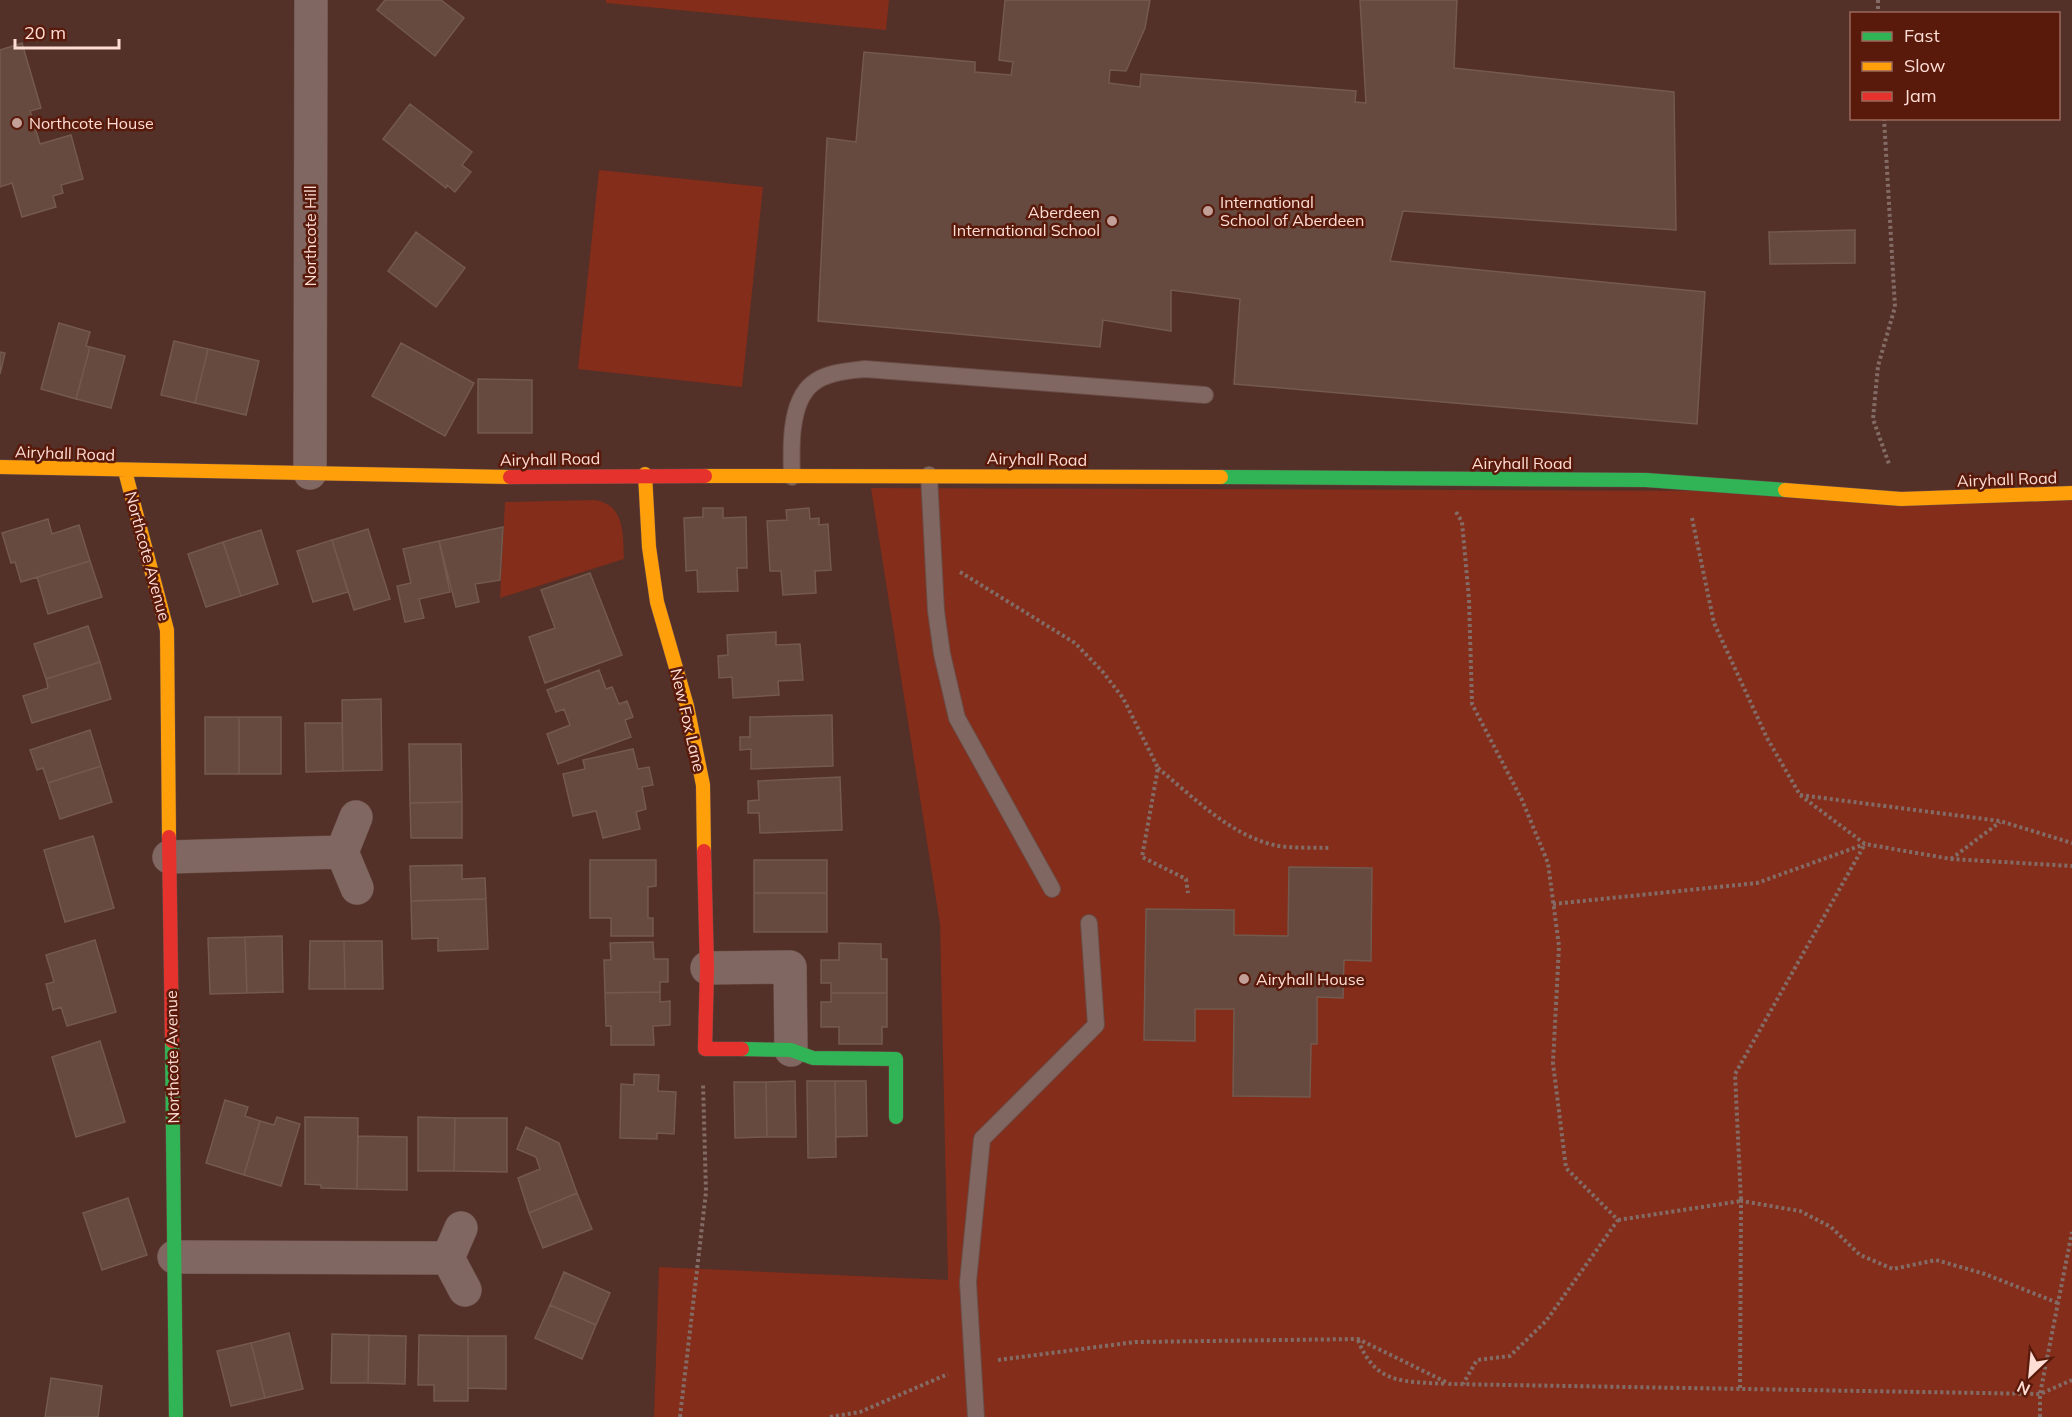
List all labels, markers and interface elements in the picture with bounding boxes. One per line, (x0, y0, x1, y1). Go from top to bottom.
scale bar (15, 12, 118, 50)
legend (1850, 12, 2060, 120)
text: 20 m (24, 21, 66, 44)
text: Fast (1904, 24, 1940, 47)
text: Slow (1904, 54, 1946, 77)
text: Jam (1904, 84, 1937, 107)
place label: Northcote House (29, 113, 154, 133)
marker: Northcote House (10, 116, 24, 130)
street label: Northcote Hill (300, 185, 320, 287)
place label: International School of Aberdeen (1220, 192, 1364, 230)
place label: Aberdeen International School (953, 202, 1100, 240)
marker: International School of Aberdeen (1201, 204, 1215, 218)
marker: Aberdeen International School (1105, 214, 1119, 228)
street label: Airyhall Road (15, 441, 115, 465)
street label: Airyhall Road (500, 448, 600, 470)
street label: Airyhall Road (987, 448, 1087, 470)
street label: Airyhall Road (1472, 453, 1572, 473)
street label: Airyhall Road (1957, 467, 2057, 491)
street label: Northcote Avenue (121, 489, 175, 623)
street label: New Fox Lane (666, 666, 710, 774)
place label: Airyhall House (1256, 969, 1364, 989)
marker: Airyhall House (1237, 972, 1251, 986)
street label: Northcote Avenue (161, 990, 183, 1124)
north arrow (2000, 1345, 2060, 1405)
text: N (2014, 1377, 2033, 1400)

